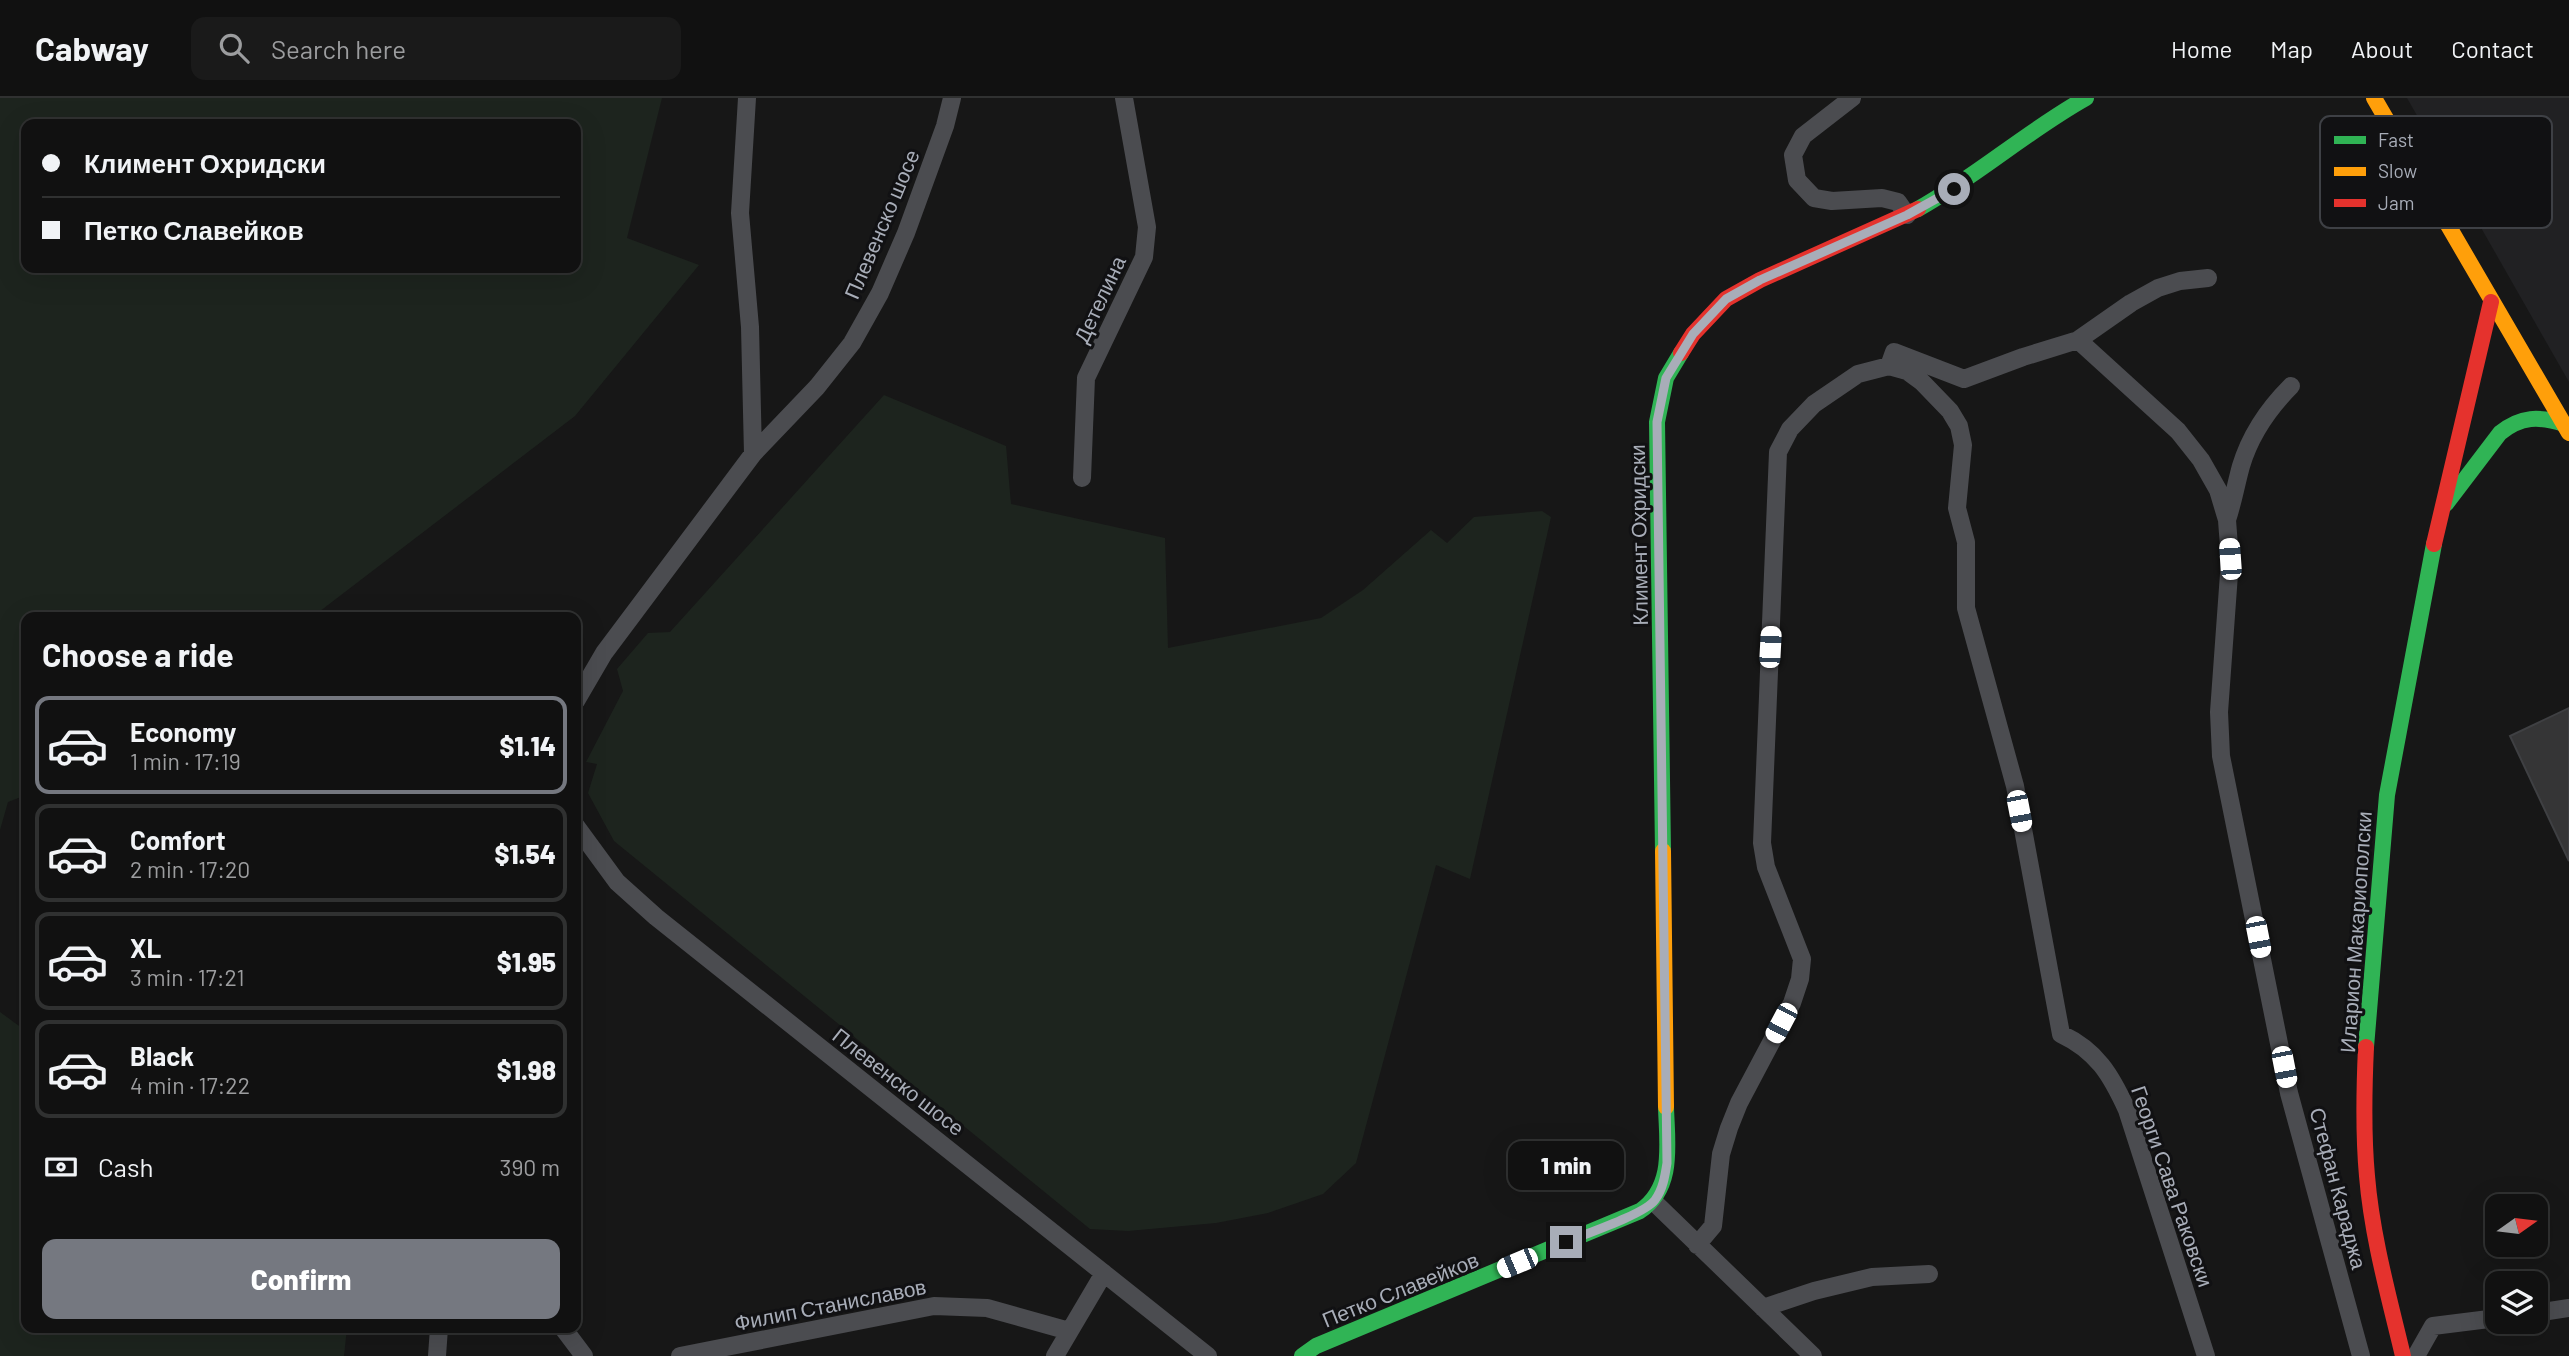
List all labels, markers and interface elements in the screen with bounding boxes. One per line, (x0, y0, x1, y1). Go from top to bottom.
search box (191, 17, 681, 80)
text: Cabway (35, 28, 149, 68)
icon: search (215, 29, 253, 67)
text: Search here (271, 33, 406, 64)
text: Home (2171, 34, 2232, 63)
text: Map (2270, 34, 2313, 63)
text: About (2351, 34, 2413, 63)
text: Contact (2451, 34, 2534, 63)
legend (2320, 116, 2552, 228)
text: Fast (2378, 128, 2414, 151)
street label: Плевенско шосе (838, 146, 924, 302)
text: Климент Охридски (84, 147, 326, 178)
text: Slow (2378, 159, 2417, 182)
route start (1938, 173, 1970, 205)
text: Jam (2378, 191, 2414, 214)
text: Петко Славейков (84, 214, 304, 245)
street label: Детелина (1068, 251, 1130, 346)
street label: Климент Охридски (1624, 444, 1652, 626)
car (2219, 537, 2242, 581)
car (1759, 625, 1782, 669)
text: Choose a ride (42, 635, 234, 673)
icon: car (46, 714, 109, 777)
text: Economy (130, 716, 236, 747)
text: $1.14 (499, 730, 556, 761)
text: 1 min · 17:19 (130, 747, 241, 775)
car (2005, 788, 2034, 834)
street label: Иларион Макариополски (2334, 810, 2376, 1054)
icon: car (46, 822, 109, 885)
text: Comfort (130, 824, 226, 855)
text: $1.54 (494, 838, 556, 869)
text: 2 min · 17:20 (130, 855, 250, 883)
car (2244, 914, 2273, 960)
icon: car (46, 930, 109, 993)
text: XL (130, 932, 161, 963)
text: $1.95 (497, 946, 556, 977)
text: 3 min · 17:21 (130, 963, 245, 991)
car (1762, 1000, 1801, 1046)
street label: Плевенско шосе (828, 1022, 970, 1140)
icon: car (46, 1038, 109, 1101)
text: Black (130, 1040, 194, 1071)
car (2270, 1044, 2299, 1090)
text: $1.98 (497, 1054, 556, 1085)
text: 4 min · 17:22 (130, 1071, 250, 1099)
street label: Георги Сава Раковски (2127, 1082, 2219, 1290)
street label: Стефан Караджа (2305, 1104, 2373, 1272)
callout: 1 min (1508, 1140, 1624, 1190)
icon: cash (42, 1148, 80, 1186)
text: Cash (98, 1151, 153, 1182)
text: 1 min (1541, 1151, 1591, 1179)
text: 390 m (500, 1153, 560, 1181)
north arrow (2485, 1194, 2548, 1256)
map controls (2485, 1194, 2548, 1334)
route end (1550, 1226, 1582, 1258)
button: Confirm (42, 1239, 560, 1319)
car (1494, 1245, 1541, 1281)
street label: Петко Славейков (1318, 1246, 1482, 1332)
button: layers (2485, 1271, 2548, 1334)
street label: Филип Станиславов (732, 1273, 928, 1335)

